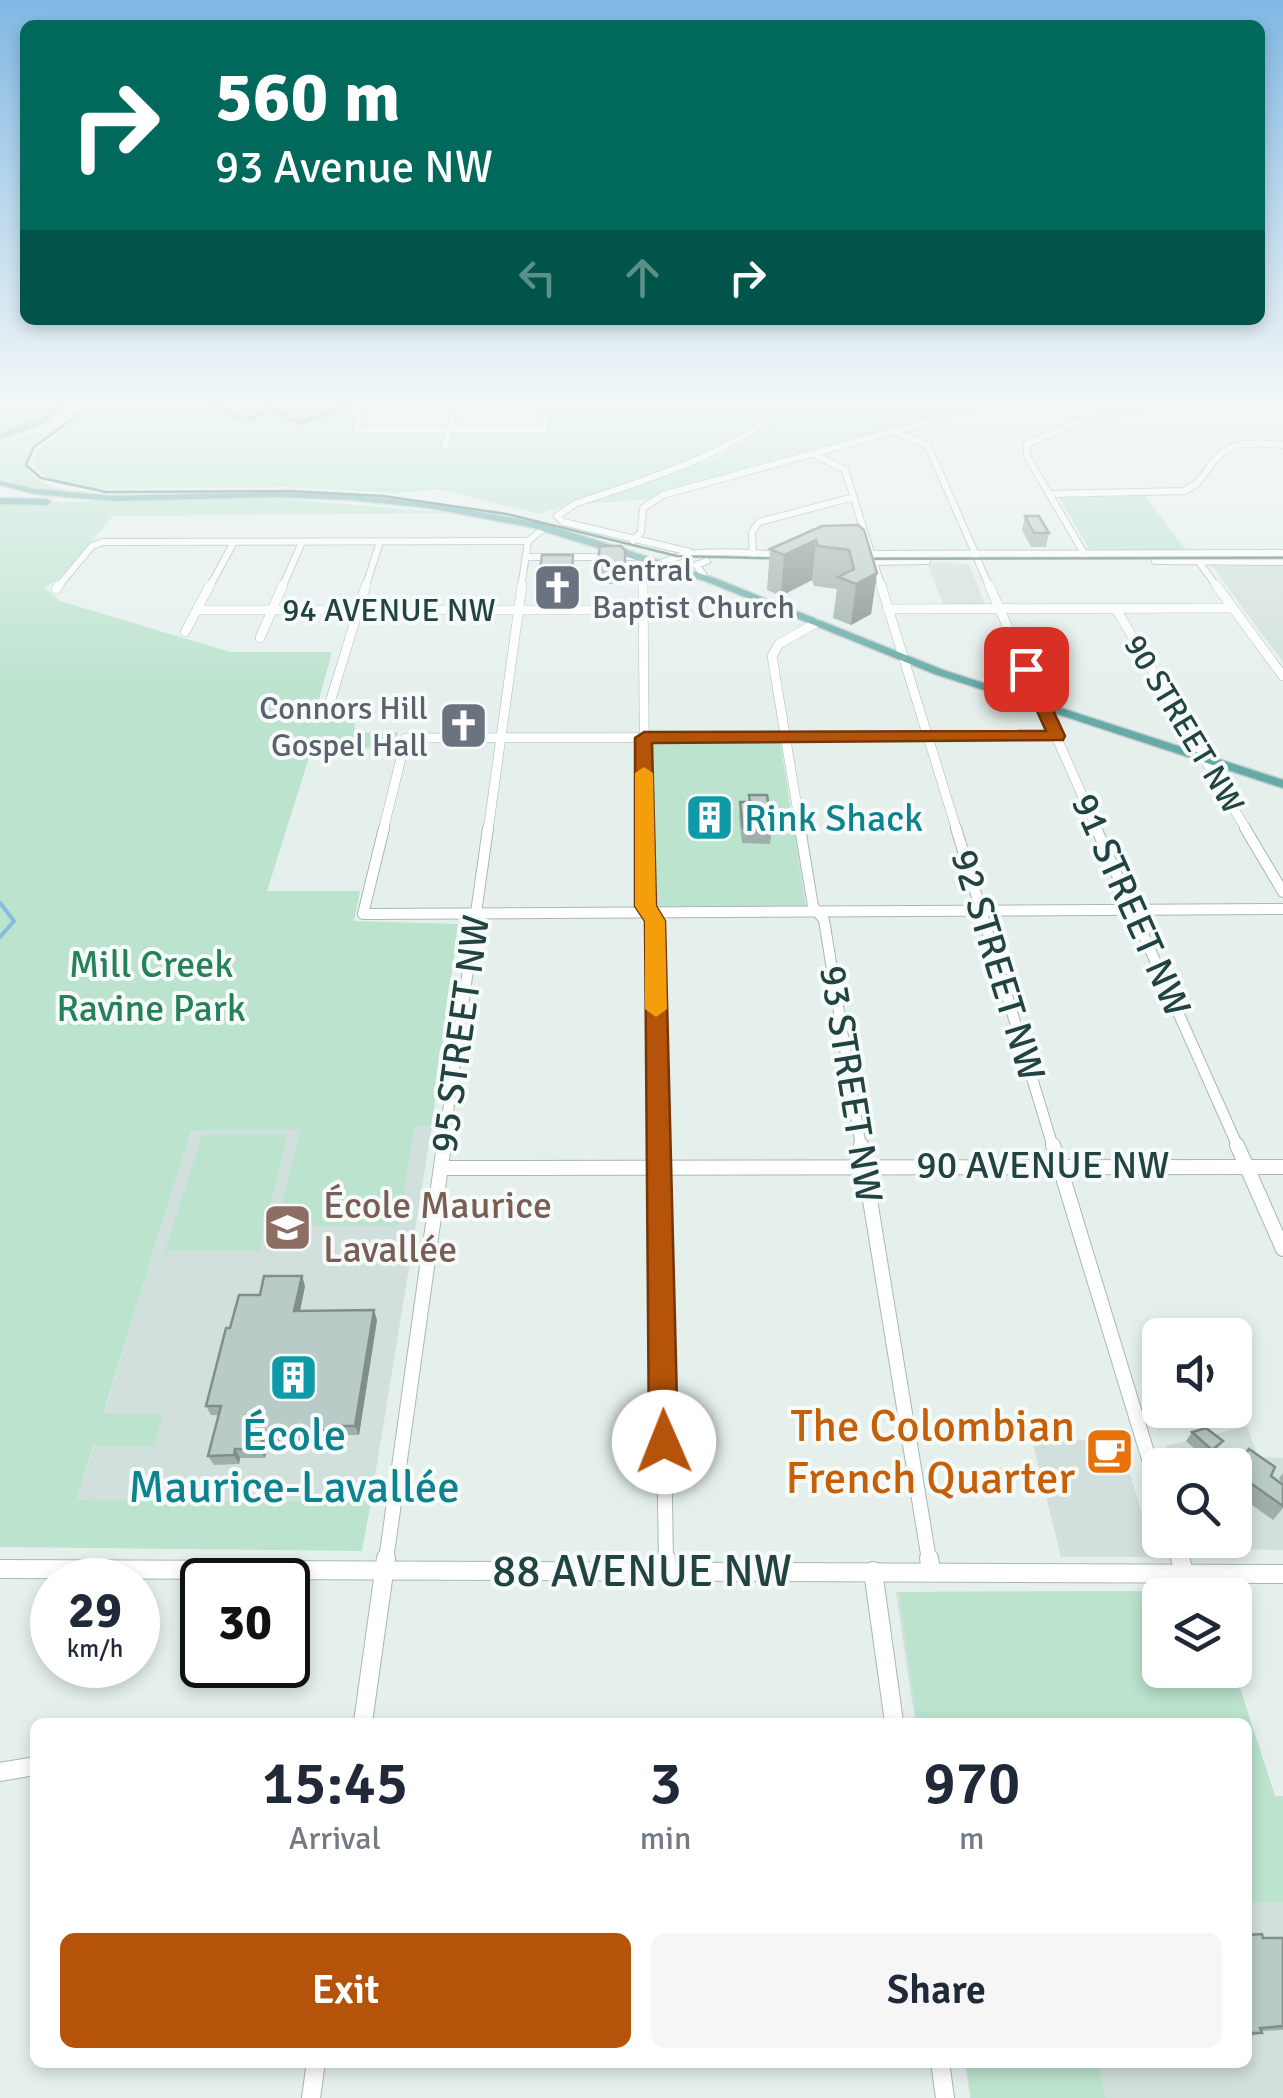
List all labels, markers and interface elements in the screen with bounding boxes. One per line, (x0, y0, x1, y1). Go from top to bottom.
text: 560 m (215, 54, 400, 140)
icon: right (50, 60, 180, 190)
text: 93 Avenue NW (215, 140, 493, 195)
icon: left (510, 250, 565, 305)
icon: ahead (615, 250, 670, 305)
icon: right (720, 250, 775, 305)
place label: Central Baptist Church (592, 551, 795, 627)
church icon: Central Baptist Church (531, 562, 583, 614)
street label: 94 AVENUE NW (282, 591, 496, 630)
pin (984, 627, 1069, 712)
street label: 90 STREET NW (1115, 628, 1253, 820)
icon: arrive (999, 642, 1054, 697)
place label: Connors Hill Gospel Hall (259, 689, 428, 765)
church icon: Connors Hill Gospel Hall (437, 700, 489, 752)
street label: 91 STREET NW (1061, 786, 1201, 1024)
building icon: Rink Shack (683, 792, 735, 844)
place label: Rink Shack (744, 795, 923, 842)
street label: 92 STREET NW (941, 844, 1055, 1086)
street label: 95 STREET NW (420, 912, 500, 1156)
park label: Mill Creek Ravine Park (56, 941, 246, 1032)
street label: 93 STREET NW (809, 962, 893, 1206)
street label: 90 AVENUE NW (916, 1142, 1170, 1189)
place label: École Maurice Lavallée (323, 1182, 552, 1273)
school or university icon: École Maurice Lavallée (262, 1201, 314, 1253)
map controls (1142, 1318, 1252, 1688)
button: sound (1142, 1318, 1252, 1428)
building icon: École Maurice-Lavallée (268, 1351, 320, 1403)
position arrow (612, 1390, 716, 1494)
place label: The Colombian French Quarter (785, 1399, 1075, 1506)
place label: École Maurice-Lavallée (128, 1408, 460, 1515)
cafe icon: The Colombian French Quarter (1084, 1426, 1136, 1478)
button: search (1142, 1448, 1252, 1558)
street label: 88 AVENUE NW (492, 1544, 792, 1599)
speed limit sign: 30 (180, 1558, 310, 1688)
button: layers (1142, 1578, 1252, 1688)
text: 29 (68, 1580, 122, 1642)
text: km/h (67, 1633, 123, 1664)
text: 15:45 (262, 1747, 408, 1821)
text: 3 (649, 1747, 682, 1821)
text: 970 (923, 1747, 1020, 1821)
text: Arrival (289, 1819, 381, 1858)
text: min (640, 1819, 691, 1858)
text: m (959, 1819, 985, 1858)
button: Exit (60, 1933, 631, 2048)
button: Share (651, 1933, 1222, 2048)

